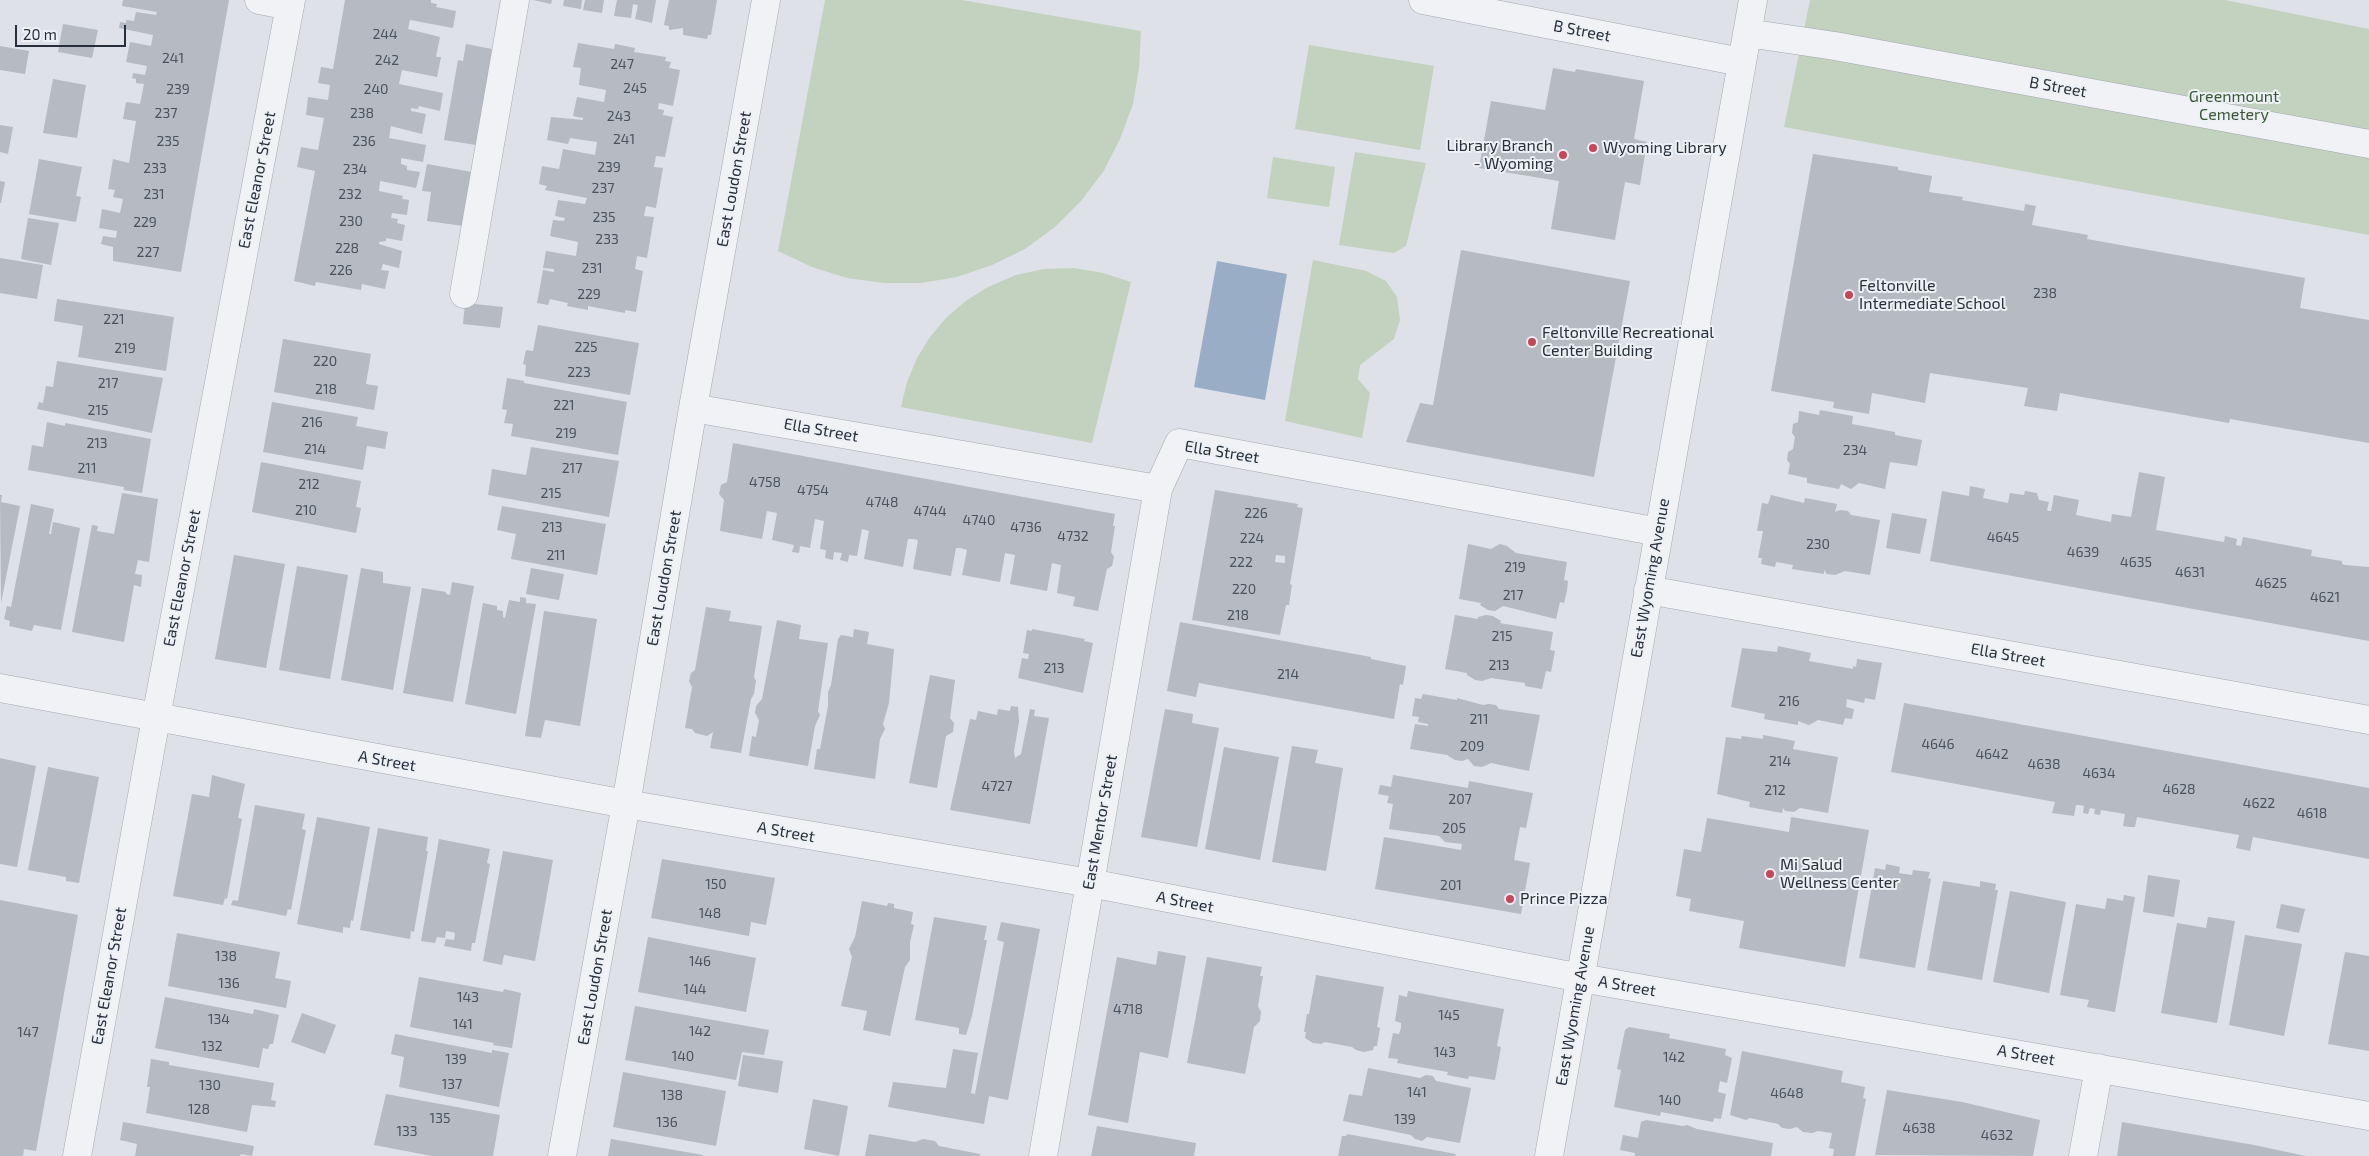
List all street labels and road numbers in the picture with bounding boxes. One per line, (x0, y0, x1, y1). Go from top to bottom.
street label: B Street (1552, 16, 1612, 46)
street label: B Street (2028, 73, 2088, 101)
street label: East Eleanor Street (234, 110, 280, 250)
street label: East Loudon Street (713, 110, 755, 248)
street label: Ella Street (782, 414, 860, 446)
street label: Ella Street (1183, 437, 1261, 467)
street label: East Wyoming Avenue (1627, 497, 1673, 659)
street label: East Eleanor Street (159, 508, 205, 648)
street label: East Loudon Street (643, 509, 685, 647)
street label: Ella Street (1969, 639, 2047, 671)
street label: A Street (357, 747, 417, 775)
street label: East Mentor Street (1079, 753, 1121, 891)
street label: A Street (756, 818, 816, 846)
street label: A Street (1155, 887, 1215, 917)
street label: East Eleanor Street (87, 906, 131, 1046)
street label: East Loudon Street (574, 908, 616, 1046)
street label: East Wyoming Avenue (1552, 925, 1598, 1087)
street label: A Street (1597, 972, 1657, 1000)
street label: A Street (1996, 1041, 2056, 1069)

